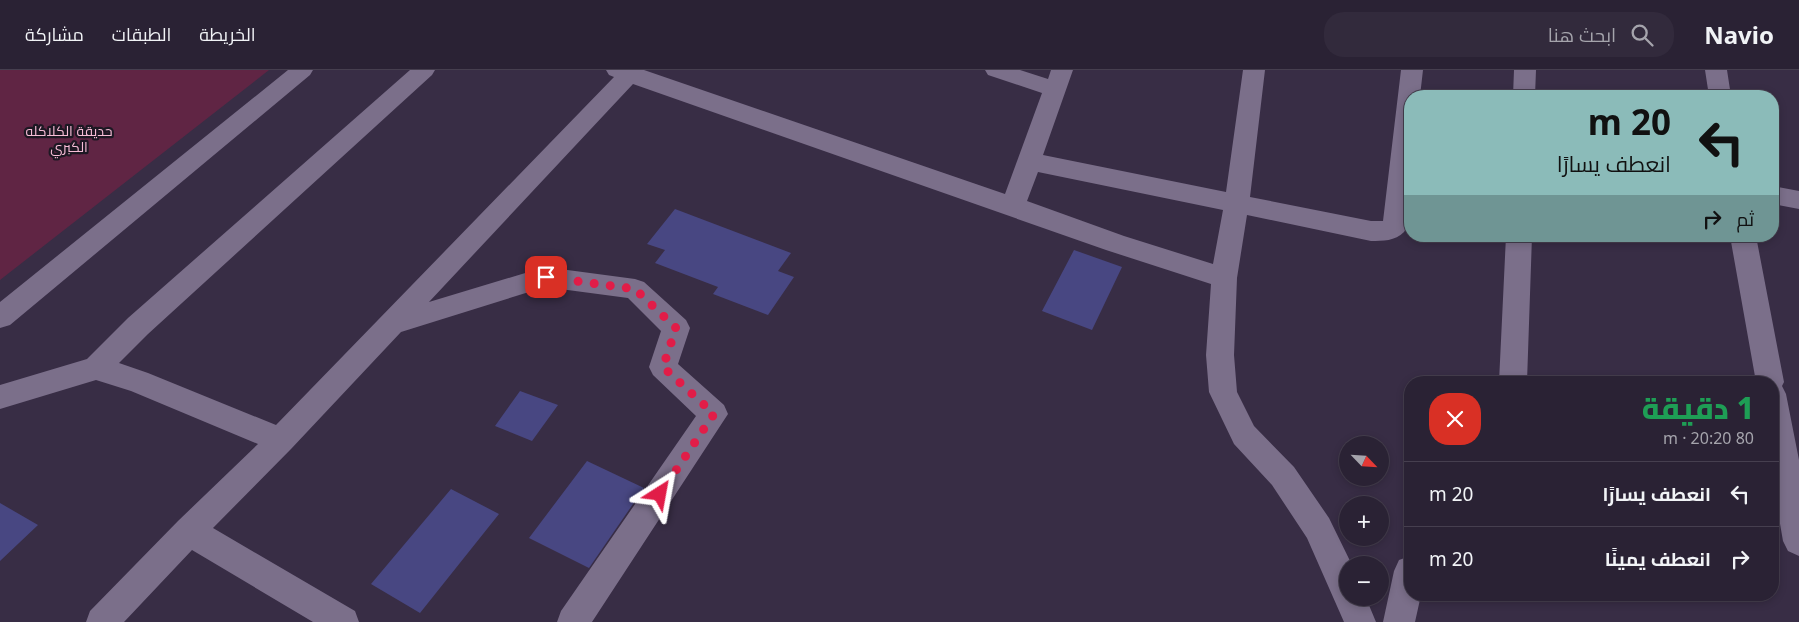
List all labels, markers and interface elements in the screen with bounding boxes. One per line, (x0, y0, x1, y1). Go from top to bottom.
search box (1324, 12, 1674, 57)
text: Navio (1704, 18, 1774, 51)
icon: search (1628, 21, 1656, 49)
text: مشاركة (25, 22, 84, 46)
text: الطبقات (112, 22, 171, 46)
text: الخريطة (199, 22, 256, 46)
text: ابحث هنا (1548, 22, 1616, 48)
text: 20 m (1588, 98, 1671, 145)
icon: left (1689, 110, 1754, 175)
park label: حديقة الكلاكله الكبري (25, 121, 113, 159)
text: انعطف يسارًا (1557, 148, 1671, 178)
icon: right (1698, 205, 1726, 233)
text: ثم (1736, 206, 1754, 232)
pin (525, 256, 567, 298)
icon: arrive (532, 263, 560, 291)
text: 1 دقيقة (1642, 387, 1754, 428)
button: close (1429, 393, 1481, 445)
text: 80 m · 20:20 (1663, 427, 1754, 449)
north arrow (1339, 436, 1389, 486)
map controls (1339, 436, 1389, 606)
position arrow (633, 467, 685, 519)
icon: left (1726, 480, 1754, 508)
text: 20 m (1429, 481, 1473, 507)
text: انعطف يسارًا (1602, 481, 1711, 507)
button: + (1339, 496, 1389, 546)
icon: right (1726, 545, 1754, 573)
text: 20 m (1429, 546, 1473, 572)
text: انعطف يمينًا (1605, 546, 1711, 572)
button: − (1339, 556, 1389, 606)

